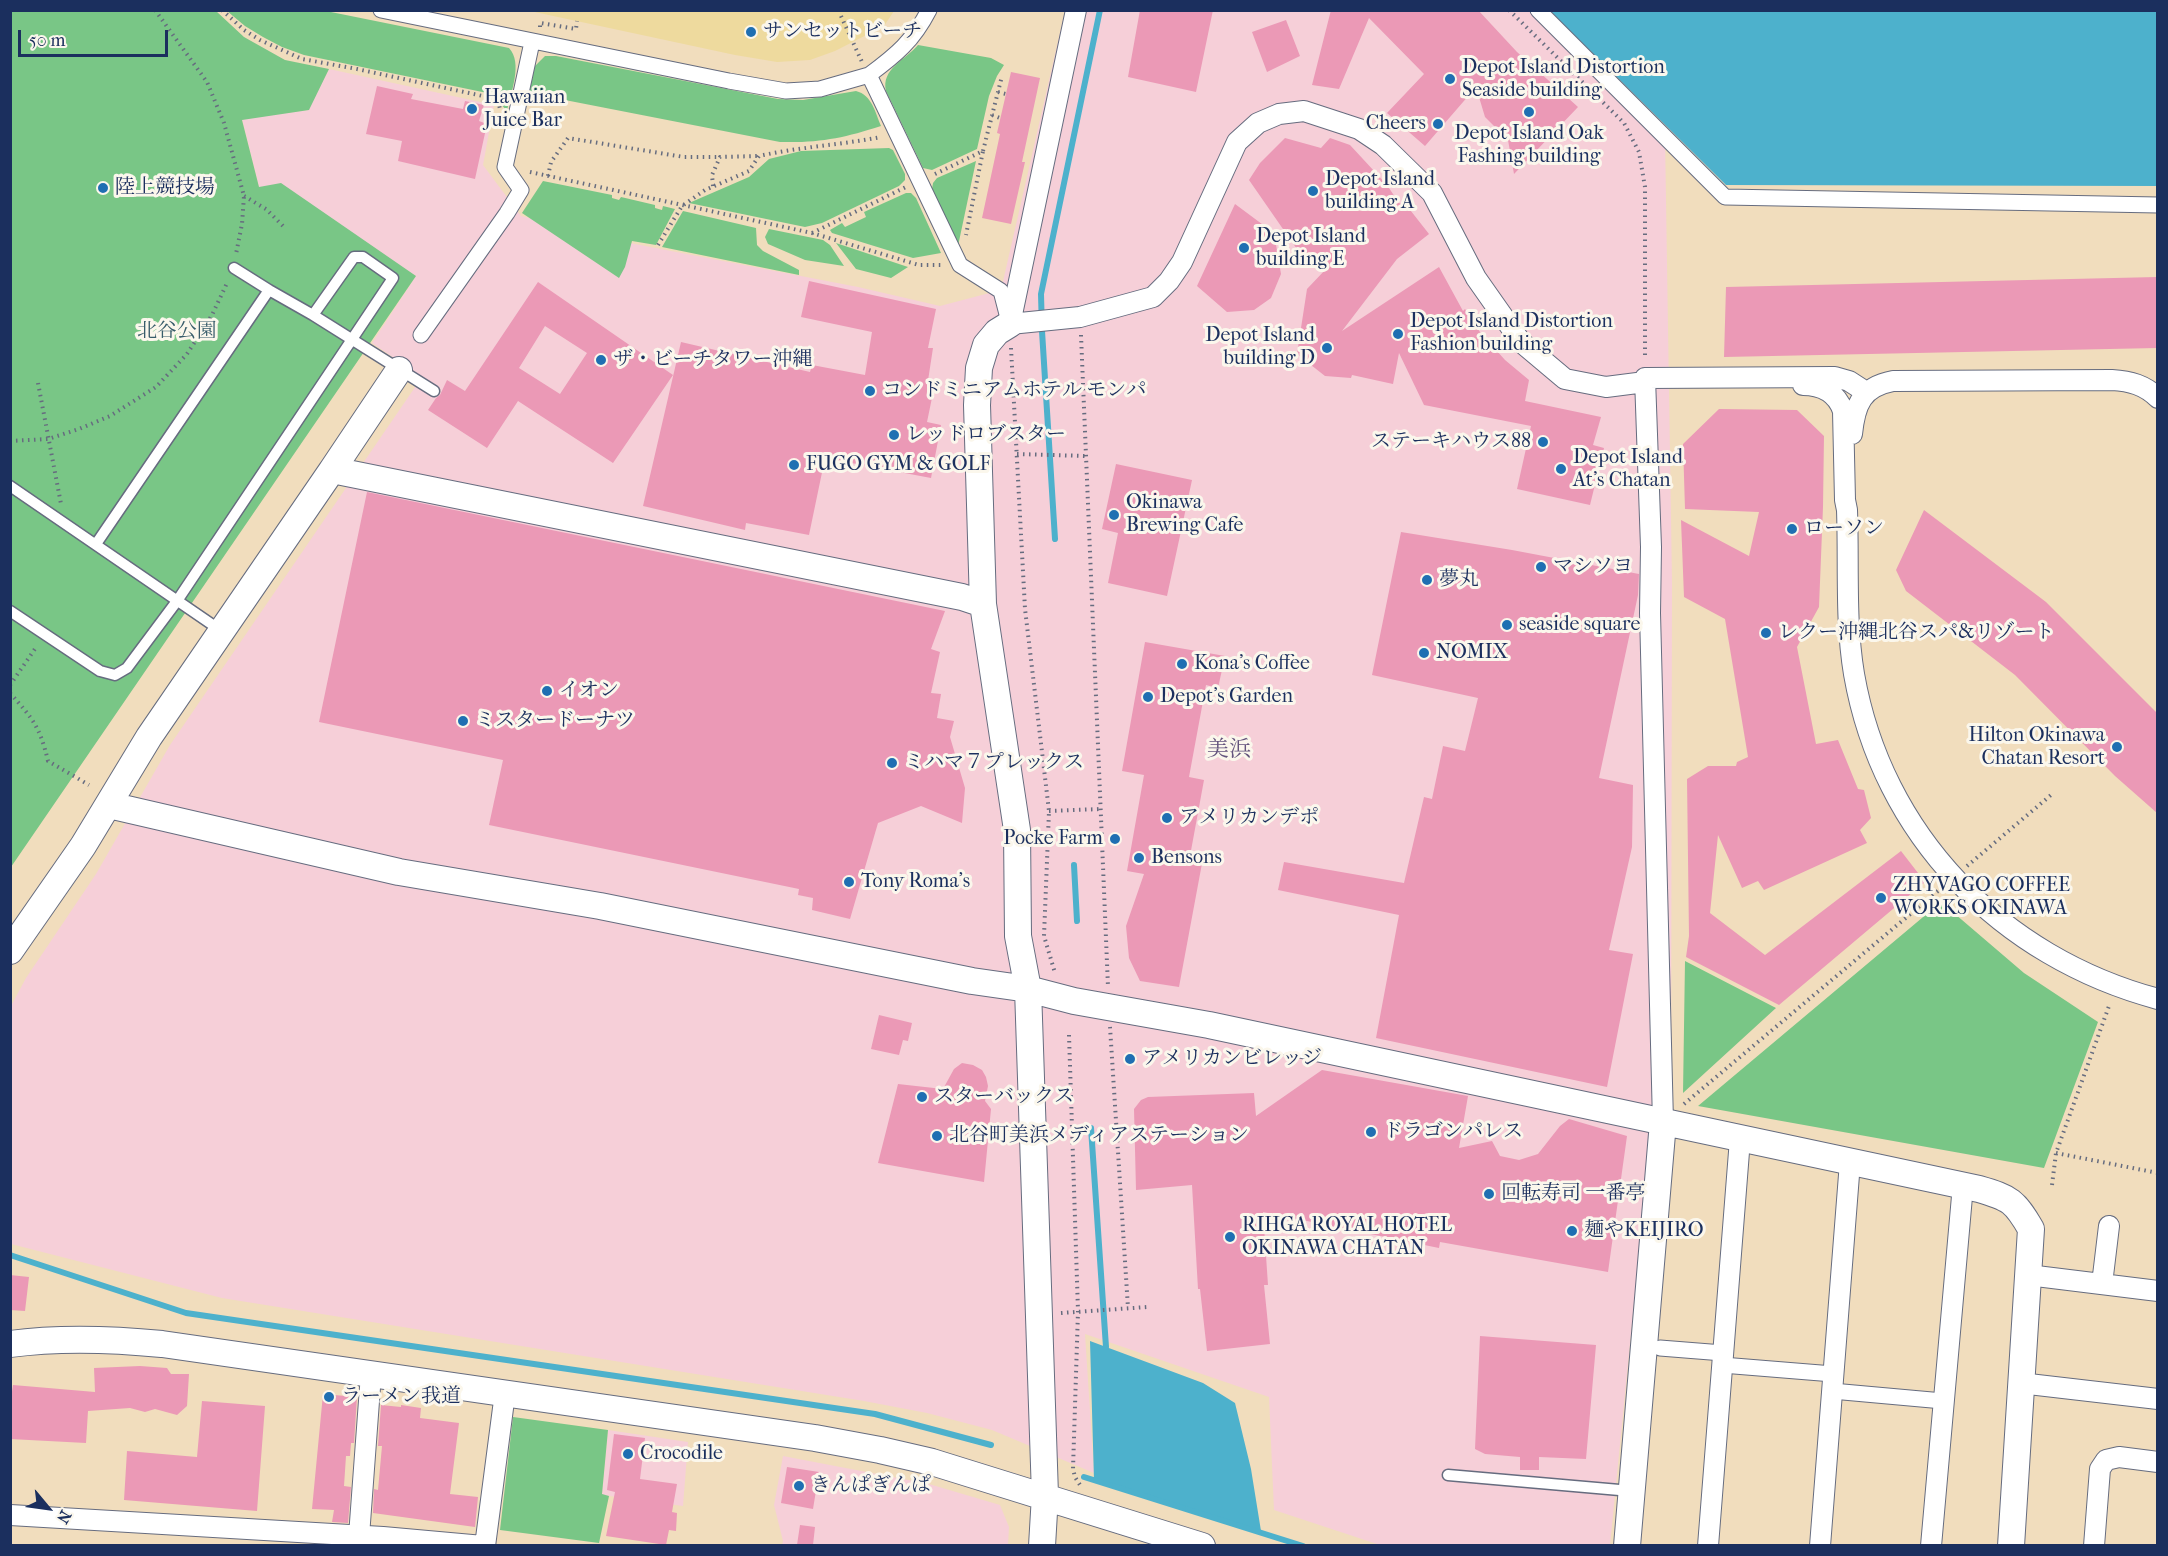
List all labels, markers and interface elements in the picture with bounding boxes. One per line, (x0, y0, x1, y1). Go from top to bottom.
scale bar (21, 18, 171, 56)
place label: サンセットビーチ (763, 20, 922, 44)
marker: サンセットビーチ (744, 25, 758, 39)
text: 50 m (29, 30, 65, 51)
place label: Depot Island Distortion Seaside building (1462, 56, 1665, 103)
marker: Depot Island Distortion Seaside building (1443, 72, 1457, 86)
place label: Hawaiian Juice Bar (484, 86, 565, 133)
marker: Hawaiian Juice Bar (465, 102, 479, 116)
marker: Depot Island Oak Fashing building (1522, 105, 1536, 119)
place label: Cheers (1366, 112, 1426, 136)
marker: Cheers (1431, 117, 1445, 131)
place label: Depot Island Oak Fashing building (1454, 122, 1604, 169)
place label: Depot Island building A (1325, 168, 1435, 215)
place label: 陸上競技場 (115, 176, 215, 200)
marker: 陸上競技場 (96, 181, 110, 195)
marker: Depot Island building A (1306, 184, 1320, 198)
place label: Depot Island building E (1256, 225, 1366, 272)
marker: Depot Island building E (1237, 241, 1251, 255)
place label: Depot Island Distortion Fashion building (1410, 310, 1613, 357)
park label: 北谷公園 (137, 320, 217, 344)
place label: Depot Island building D (1205, 324, 1315, 371)
marker: Depot Island Distortion Fashion building (1391, 327, 1405, 341)
marker: Depot Island building D (1320, 341, 1334, 355)
place label: ザ・ビーチタワー沖縄 (613, 348, 812, 372)
marker: ザ・ビーチタワー沖縄 (594, 353, 608, 367)
place label: コンドミニアムホテル モンパ (882, 379, 1146, 403)
marker: コンドミニアムホテル モンパ (863, 384, 877, 398)
place label: レッドロブスター (906, 423, 1066, 447)
marker: レッドロブスター (887, 428, 901, 442)
place label: ステーキハウス88 (1371, 430, 1531, 454)
marker: ステーキハウス88 (1536, 435, 1550, 449)
place label: Depot Island At's Chatan (1573, 446, 1683, 493)
place label: FUGO GYM & GOLF (806, 453, 990, 477)
marker: FUGO GYM & GOLF (787, 458, 801, 472)
marker: Depot Island At's Chatan (1554, 462, 1568, 476)
place label: Okinawa Brewing Cafe (1126, 491, 1243, 538)
marker: Okinawa Brewing Cafe (1107, 508, 1121, 522)
place label: ローソン (1804, 517, 1884, 541)
marker: ローソン (1785, 522, 1799, 536)
place label: マシソヨ (1553, 555, 1633, 579)
marker: マシソヨ (1534, 560, 1548, 574)
place label: 夢丸 (1439, 568, 1479, 592)
marker: 夢丸 (1420, 573, 1434, 587)
place label: seaside square (1519, 613, 1640, 637)
marker: seaside square (1500, 618, 1514, 632)
place label: レクー沖縄北谷スパ&リゾート (1778, 621, 2054, 645)
marker: レクー沖縄北谷スパ&リゾート (1759, 626, 1773, 640)
place label: NOMIX (1436, 641, 1508, 665)
marker: NOMIX (1417, 646, 1431, 660)
place label: Kona’s Coffee (1194, 652, 1310, 676)
marker: Kona’s Coffee (1175, 657, 1189, 671)
place label: イオン (559, 679, 619, 703)
marker: イオン (540, 684, 554, 698)
place label: Depot's Garden (1160, 685, 1293, 709)
marker: Depot's Garden (1141, 690, 1155, 704)
place label: ミスタードーナツ (475, 709, 635, 733)
marker: ミスタードーナツ (456, 714, 470, 728)
place label: Hilton Okinawa Chatan Resort (1968, 724, 2105, 771)
district label: 美浜 (1207, 738, 1251, 764)
marker: Hilton Okinawa Chatan Resort (2110, 740, 2124, 754)
place label: ミハマ７プレックス (904, 751, 1084, 775)
marker: ミハマ７プレックス (885, 756, 899, 770)
place label: アメリカンデポ (1179, 806, 1319, 830)
marker: アメリカンデポ (1160, 811, 1174, 825)
place label: Pocke Farm (1003, 827, 1103, 851)
marker: Pocke Farm (1108, 832, 1122, 846)
place label: Bensons (1151, 846, 1222, 870)
marker: Bensons (1132, 851, 1146, 865)
place label: Tony Roma's (861, 870, 970, 894)
place label: ZHYVAGO COFFEE WORKS OKINAWA (1893, 874, 2070, 921)
marker: Tony Roma's (842, 875, 856, 889)
marker: ZHYVAGO COFFEE WORKS OKINAWA (1874, 891, 1888, 905)
place label: アメリカンビレッジ (1142, 1047, 1322, 1071)
marker: アメリカンビレッジ (1123, 1052, 1137, 1066)
place label: スターバックス (934, 1085, 1074, 1109)
marker: スターバックス (915, 1090, 929, 1104)
place label: ドラゴンパレス (1383, 1120, 1523, 1144)
place label: 北谷町美浜メディアステーション (949, 1124, 1249, 1148)
marker: ドラゴンパレス (1364, 1125, 1378, 1139)
marker: 北谷町美浜メディアステーション (930, 1129, 944, 1143)
place label: 回転寿司 一番亭 (1501, 1182, 1645, 1206)
marker: 回転寿司 一番亭 (1482, 1187, 1496, 1201)
place label: RIHGA ROYAL HOTEL OKINAWA CHATAN (1242, 1214, 1452, 1261)
place label: 麺やKEIJIRO (1584, 1219, 1704, 1243)
marker: 麺やKEIJIRO (1565, 1224, 1579, 1238)
marker: RIHGA ROYAL HOTEL OKINAWA CHATAN (1223, 1230, 1237, 1244)
place label: ラーメン我道 (341, 1385, 461, 1409)
marker: ラーメン我道 (322, 1390, 336, 1404)
place label: Crocodile (640, 1442, 723, 1466)
marker: Crocodile (621, 1447, 635, 1461)
place label: きんぱぎんぱ (811, 1474, 931, 1498)
north arrow (18, 1478, 78, 1538)
marker: きんぱぎんぱ (792, 1479, 806, 1493)
text: N (53, 1507, 75, 1527)

